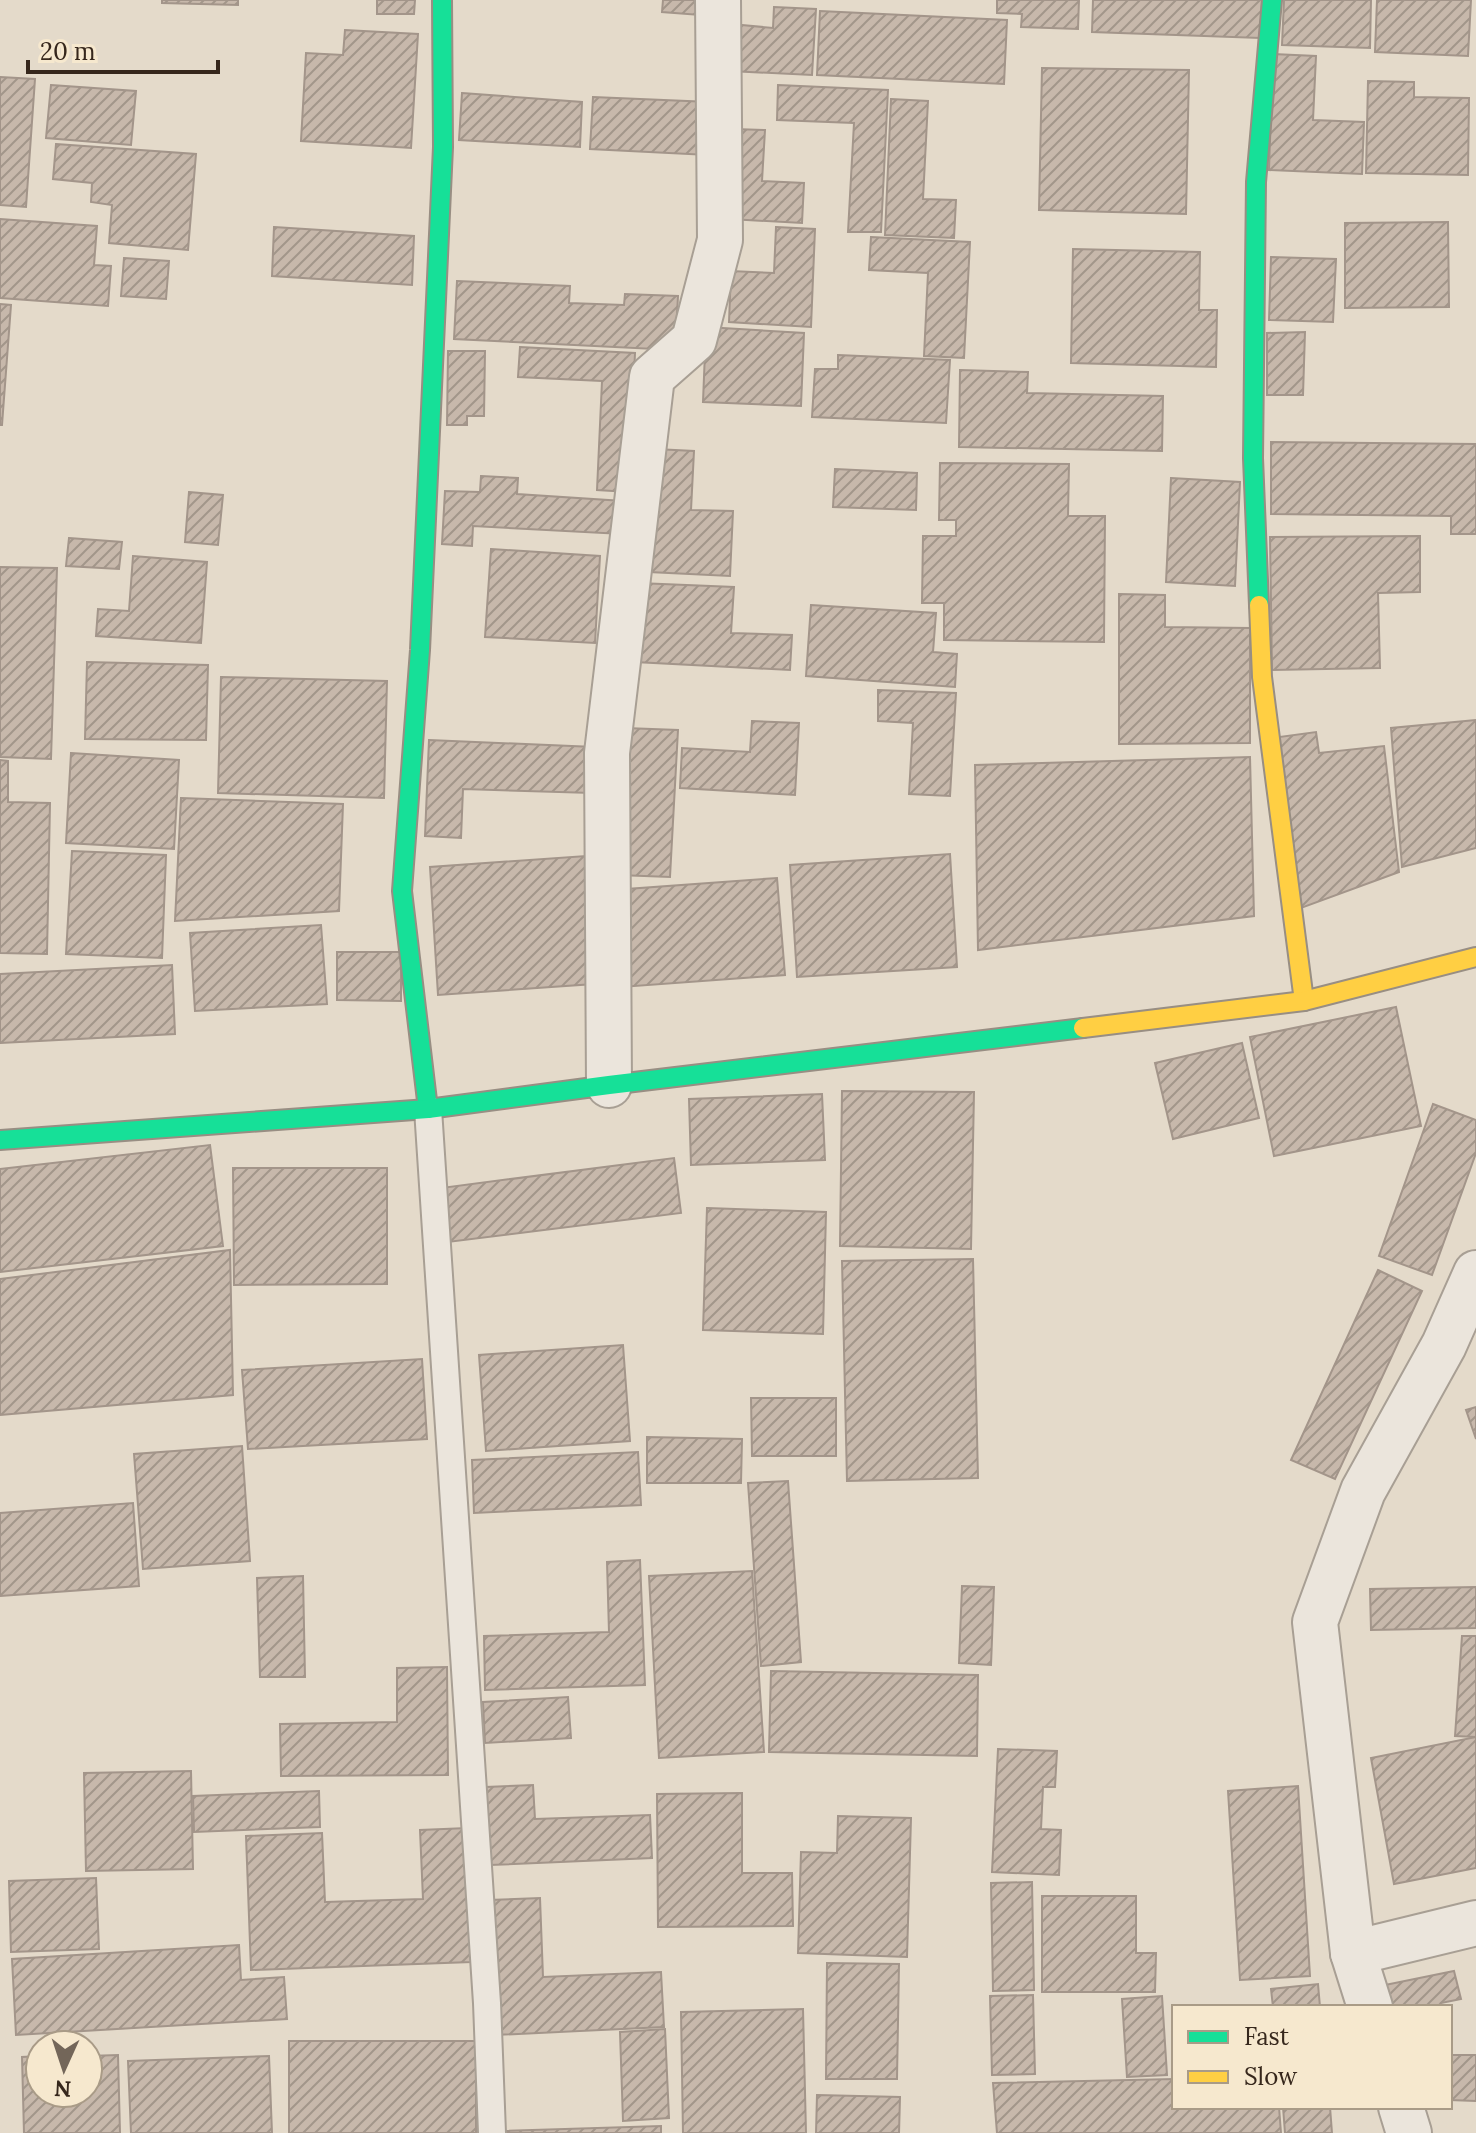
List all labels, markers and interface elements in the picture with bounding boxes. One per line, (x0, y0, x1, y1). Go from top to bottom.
scale bar (28, 24, 218, 74)
text: 20 m (40, 36, 96, 67)
legend (1172, 2005, 1452, 2109)
text: Fast (1244, 2021, 1290, 2052)
north arrow (24, 2029, 104, 2109)
text: Slow (1244, 2061, 1298, 2092)
text: N (54, 2075, 72, 2103)

